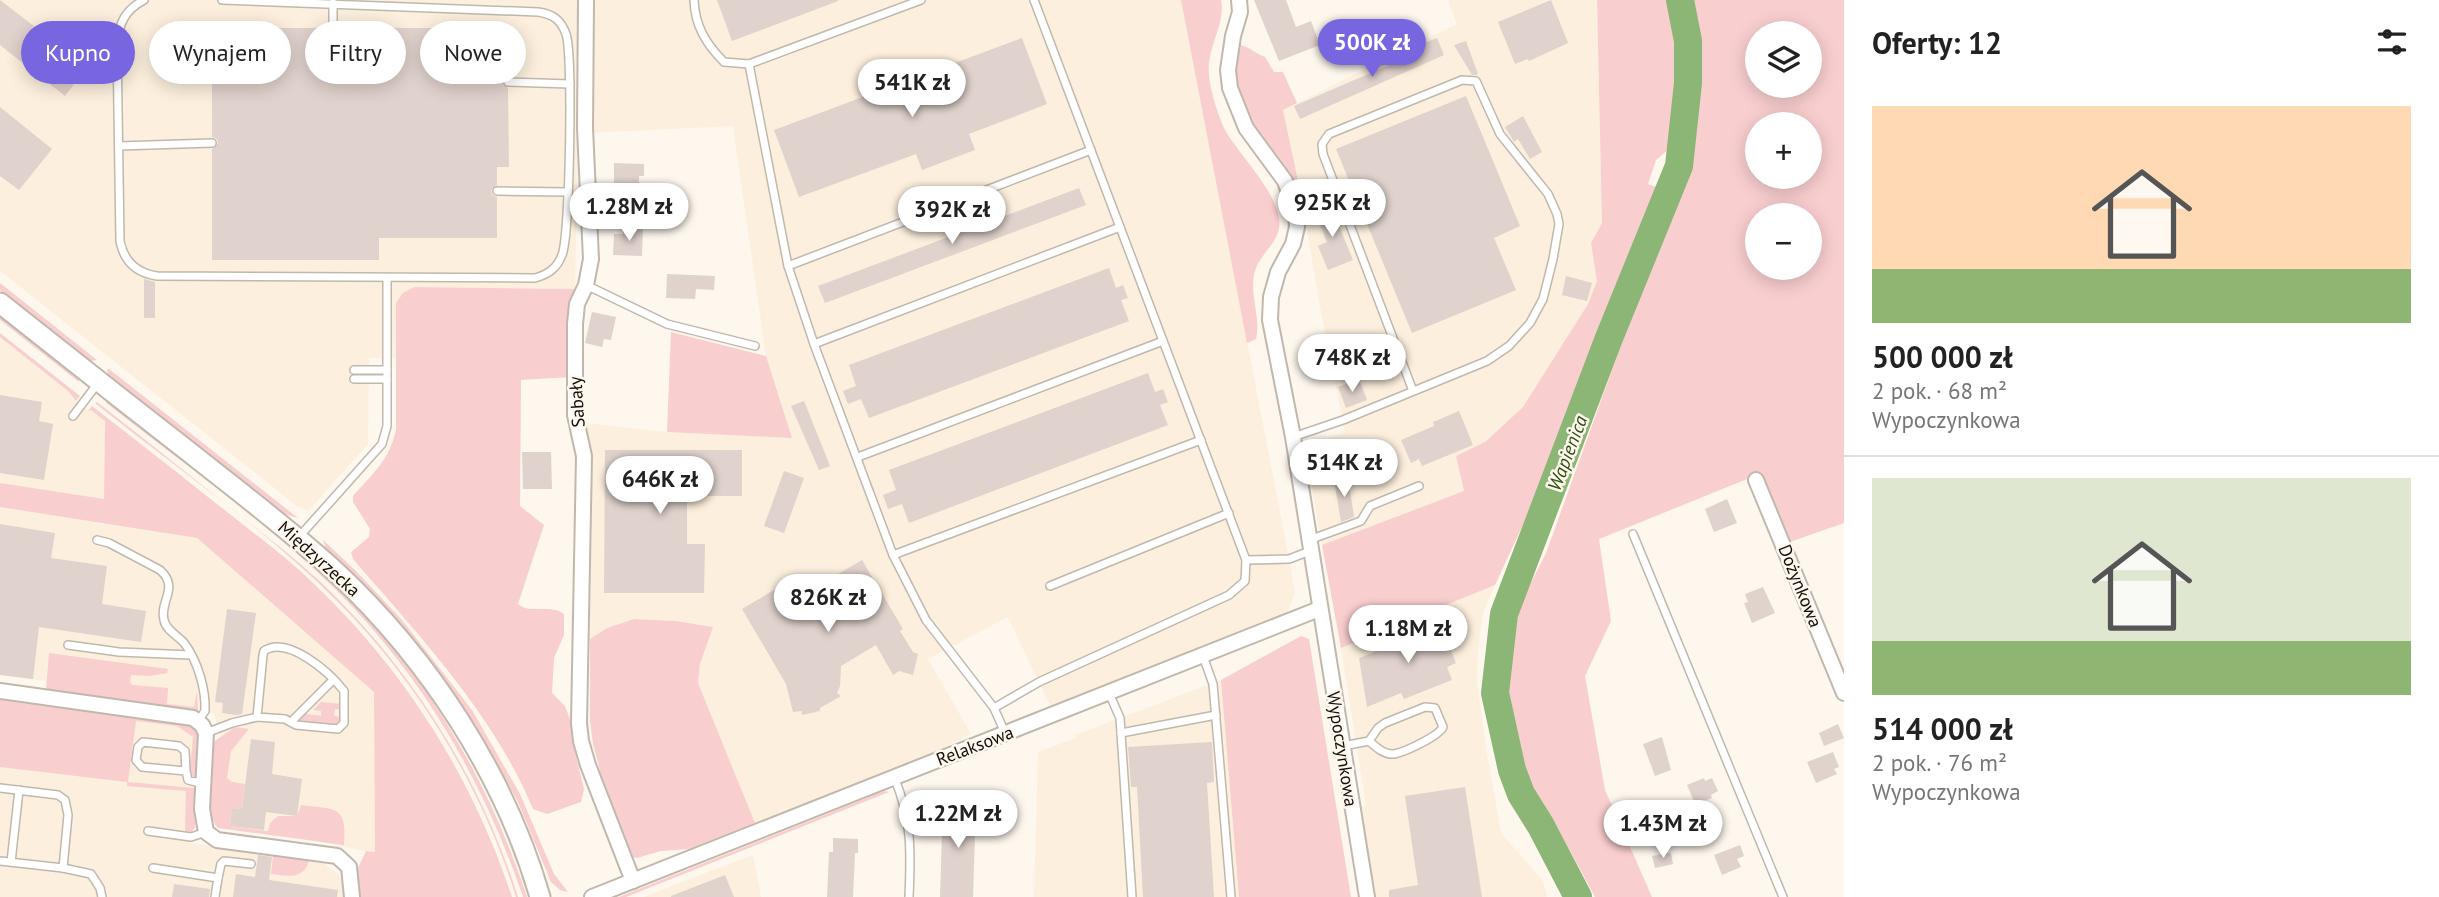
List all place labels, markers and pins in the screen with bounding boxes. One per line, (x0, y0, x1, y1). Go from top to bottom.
pin: 500K zł (1307, 20, 1437, 79)
pin: 541K zł (847, 60, 977, 119)
pin: 925K zł (1267, 180, 1397, 239)
pin: 1.28M zł (557, 184, 701, 243)
pin: 392K zł (887, 187, 1017, 246)
pin: 748K zł (1287, 334, 1417, 394)
pin: 514K zł (1279, 440, 1409, 499)
pin: 646K zł (595, 456, 725, 516)
pin: 826K zł (763, 574, 893, 634)
pin: 1.18M zł (1336, 606, 1480, 665)
pin: 1.22M zł (886, 790, 1030, 850)
pin: 1.43M zł (1591, 800, 1735, 860)

